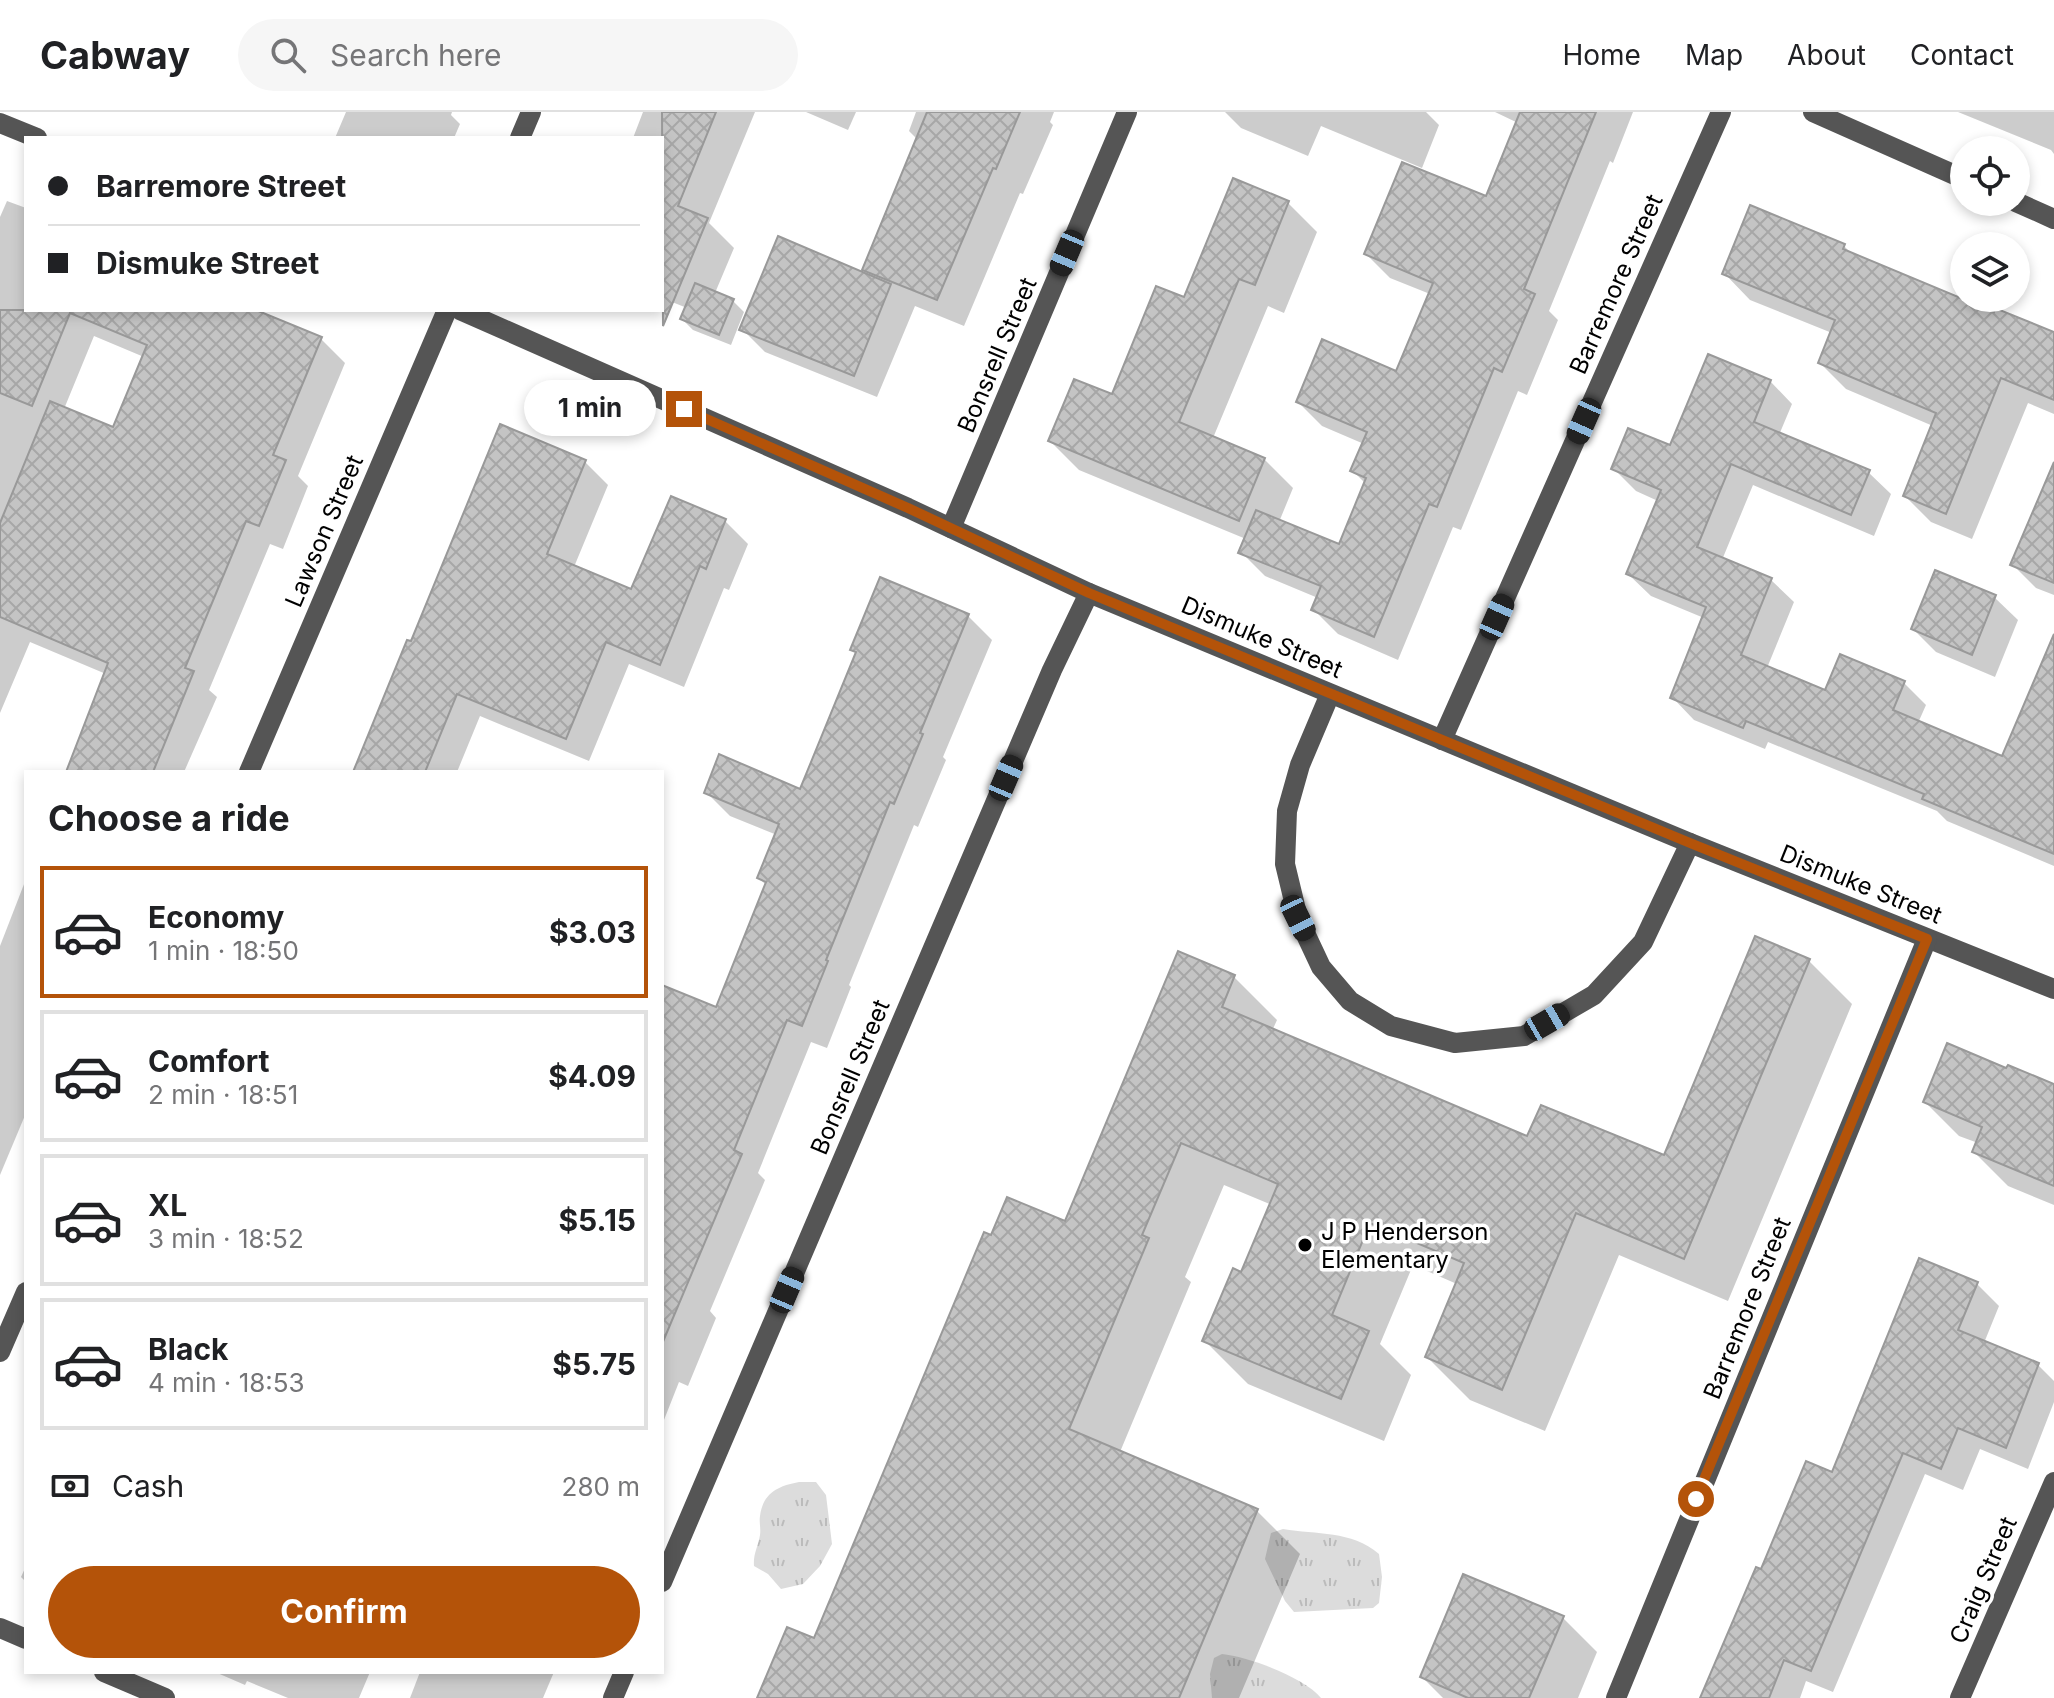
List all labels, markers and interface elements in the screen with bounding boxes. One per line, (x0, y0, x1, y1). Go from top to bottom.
search box (238, 19, 798, 91)
text: Cabway (40, 32, 190, 78)
icon: search (266, 33, 310, 77)
text: Search here (330, 37, 502, 73)
text: Home (1562, 38, 1641, 72)
text: Map (1685, 38, 1743, 72)
text: About (1787, 38, 1866, 72)
text: Contact (1910, 38, 2014, 72)
map controls (1950, 136, 2030, 312)
button: locate (1950, 136, 2030, 216)
text: Barremore Street (96, 168, 346, 204)
street label: Barremore Street (1563, 189, 1669, 378)
car (1047, 226, 1087, 280)
button: layers (1950, 232, 2030, 312)
text: Dismuke Street (96, 245, 319, 281)
street label: Bonsrell Street (951, 273, 1043, 437)
callout: 1 min (524, 381, 656, 437)
route end (666, 391, 702, 427)
text: 1 min (558, 392, 622, 423)
car (1563, 394, 1605, 448)
street label: Lawson Street (279, 450, 369, 611)
street label: Dismuke Street (1177, 590, 1347, 684)
car (1476, 590, 1518, 644)
car (986, 751, 1026, 805)
text: Choose a ride (48, 796, 290, 840)
street label: Dismuke Street (1776, 838, 1946, 930)
car (1277, 891, 1319, 945)
icon: car (52, 896, 124, 968)
text: Economy (148, 899, 284, 935)
text: $3.03 (549, 914, 636, 950)
text: 1 min · 18:50 (148, 935, 299, 966)
street label: Bonsrell Street (804, 995, 896, 1159)
car (1520, 1000, 1574, 1044)
icon: car (52, 1040, 124, 1112)
text: Comfort (148, 1043, 269, 1079)
text: $4.09 (548, 1058, 636, 1094)
text: 2 min · 18:51 (148, 1079, 298, 1110)
icon: car (52, 1184, 124, 1256)
text: XL (148, 1187, 187, 1223)
text: $5.15 (558, 1202, 636, 1238)
street label: Barremore Street (1697, 1213, 1797, 1403)
place label: J P Henderson Elementary (1321, 1217, 1489, 1274)
text: 3 min · 18:52 (148, 1223, 304, 1254)
marker: J P Henderson Elementary (1296, 1236, 1314, 1254)
car (767, 1263, 807, 1317)
icon: car (52, 1328, 124, 1400)
text: Black (148, 1331, 228, 1367)
text: $5.75 (552, 1346, 636, 1382)
text: 4 min · 18:53 (148, 1367, 305, 1398)
icon: cash (48, 1464, 92, 1508)
text: Cash (112, 1468, 184, 1504)
text: 280 m (562, 1471, 640, 1502)
route start (1678, 1481, 1714, 1517)
street label: Craig Street (1943, 1512, 2023, 1648)
button: Confirm (48, 1566, 640, 1658)

